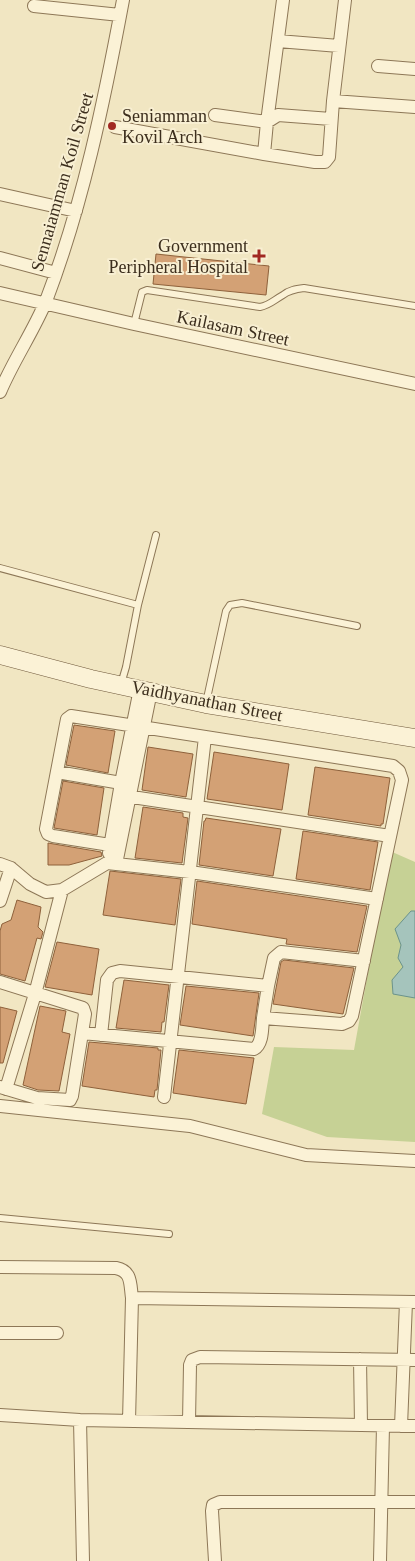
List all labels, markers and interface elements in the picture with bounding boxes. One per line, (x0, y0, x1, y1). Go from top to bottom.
street label: Sennaiamman Koil Street (27, 90, 97, 274)
place label: Seniamman Kovil Arch (122, 106, 207, 147)
marker: Seniamman Kovil Arch (106, 120, 118, 132)
place label: Government Peripheral Hospital (109, 236, 248, 277)
marker: Government Peripheral Hospital (252, 249, 266, 263)
street label: Kailasam Street (175, 306, 291, 350)
street label: Vaidhyanathan Street (130, 677, 284, 725)

